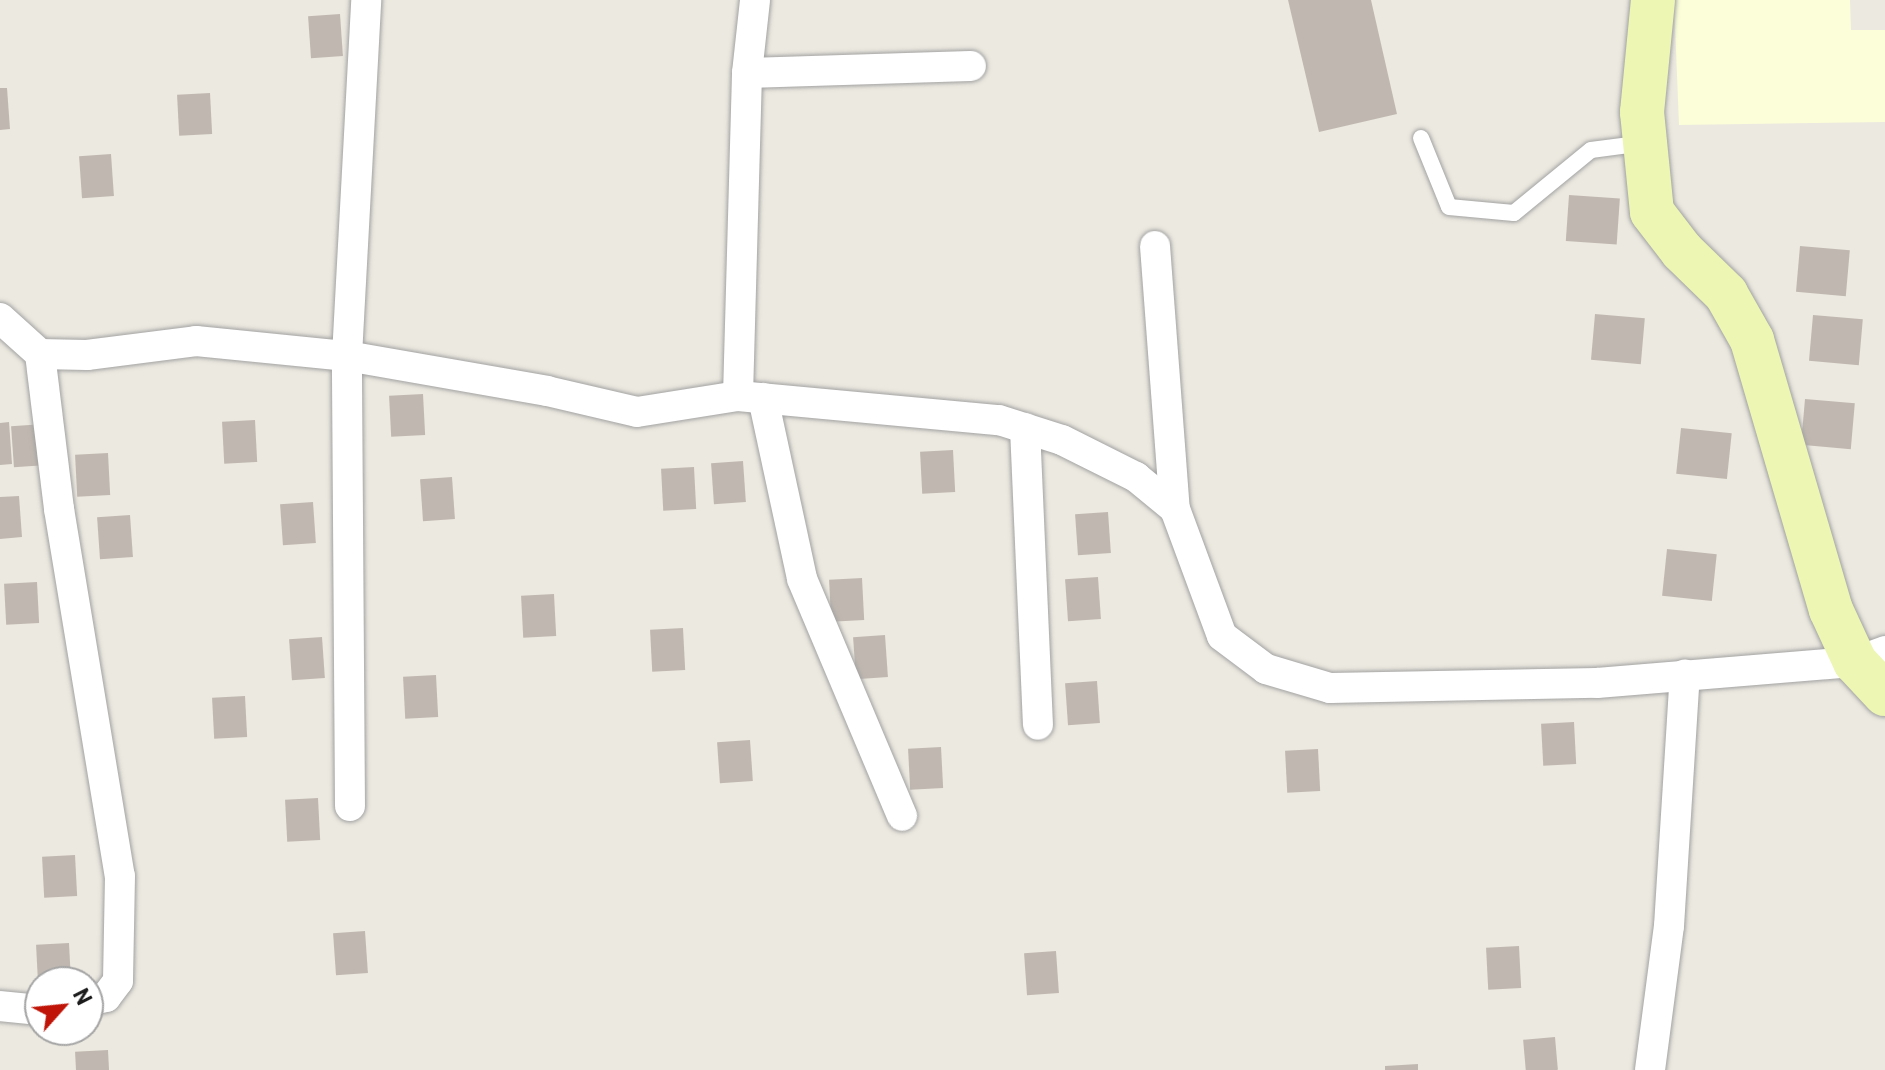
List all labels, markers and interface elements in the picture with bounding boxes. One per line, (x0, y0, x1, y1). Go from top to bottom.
north arrow (24, 966, 104, 1046)
text: N (69, 984, 99, 1008)

